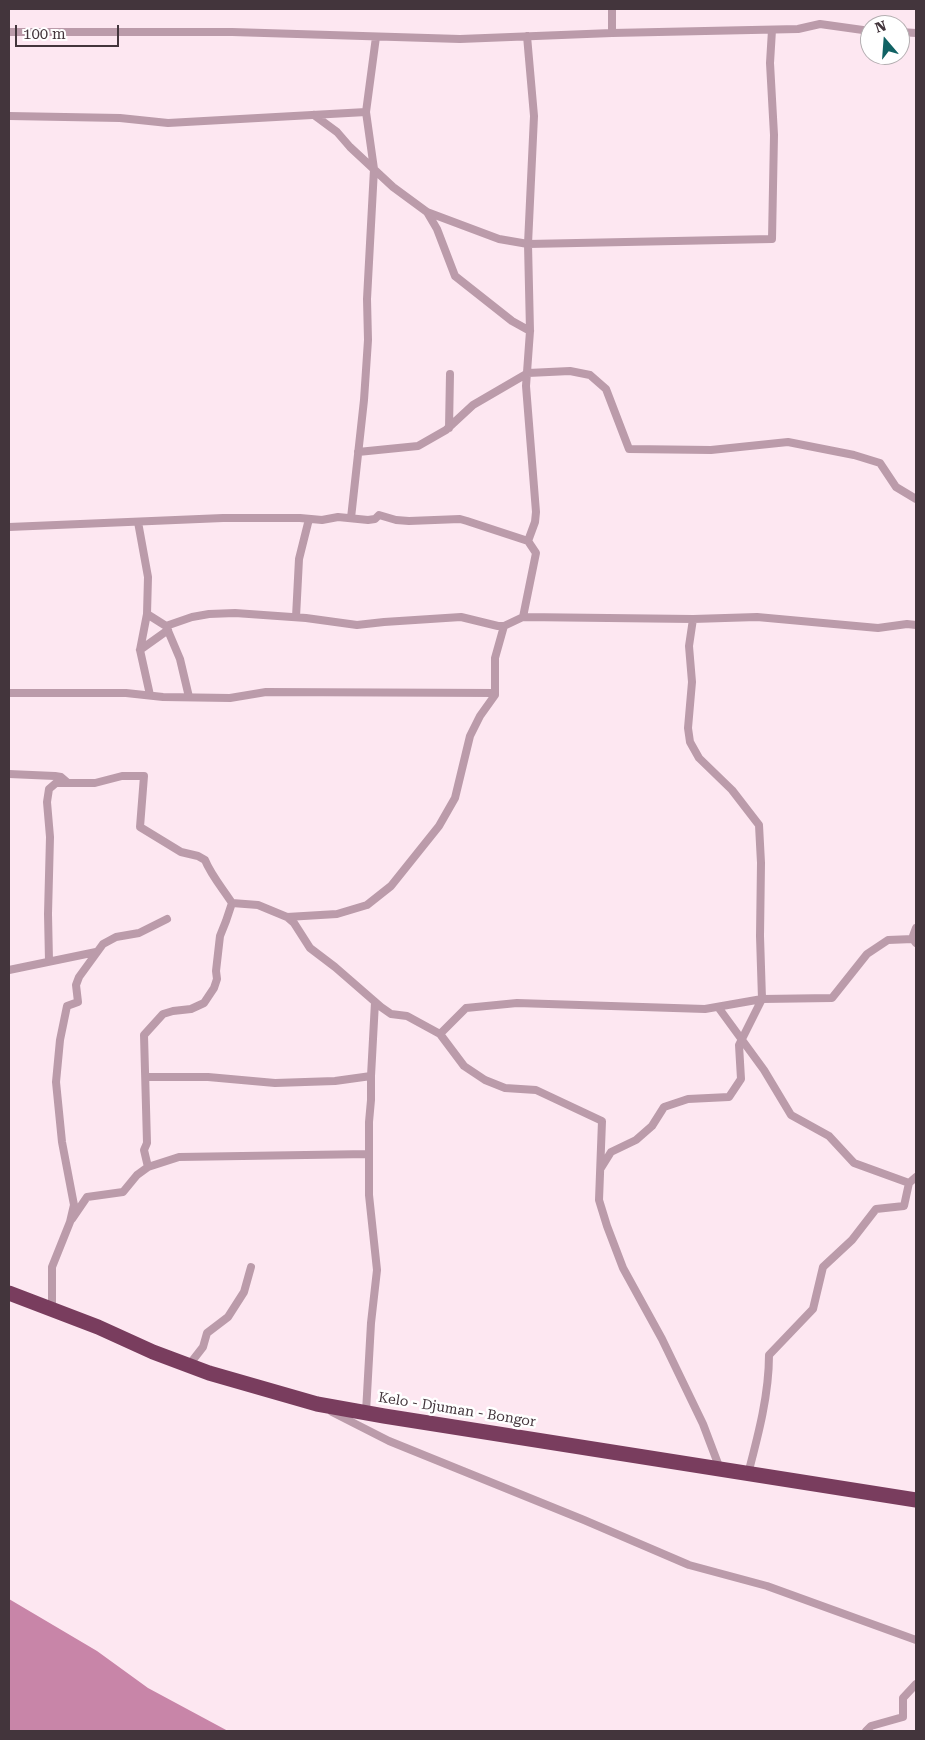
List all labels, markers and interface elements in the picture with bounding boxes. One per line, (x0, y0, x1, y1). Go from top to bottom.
scale bar (18, 15, 121, 47)
north arrow (860, 15, 910, 65)
text: N (873, 17, 888, 36)
text: 100 m (23, 25, 66, 43)
street label: Kelo - Djuman - Bongor (377, 1389, 537, 1431)

